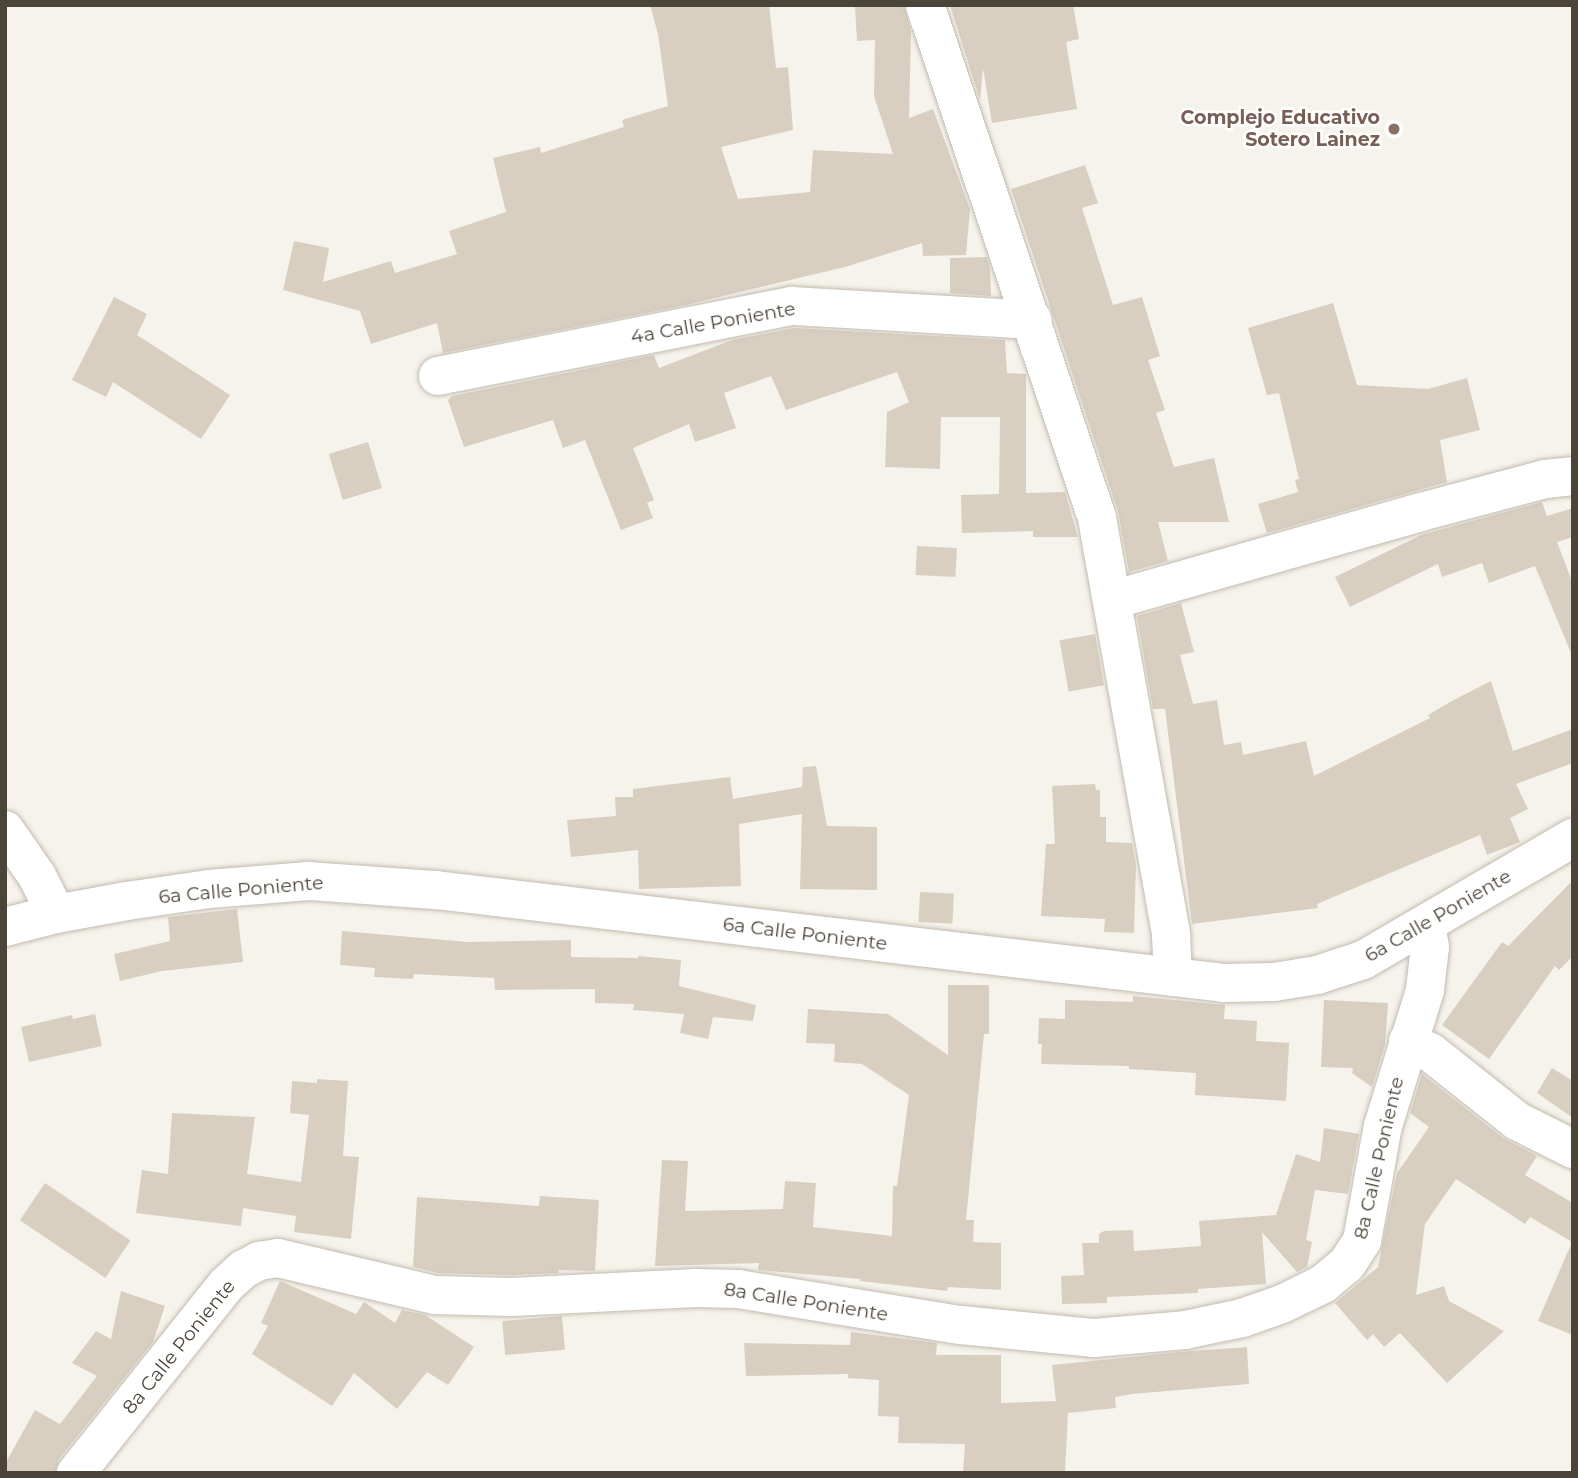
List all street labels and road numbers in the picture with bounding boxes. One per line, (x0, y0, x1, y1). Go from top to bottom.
street label: 4a Calle Poniente (629, 297, 797, 349)
street label: 6a Calle Poniente (1361, 865, 1515, 967)
street label: 6a Calle Poniente (158, 871, 324, 909)
street label: 6a Calle Poniente (722, 913, 888, 955)
street label: 8a Calle Poniente (1349, 1075, 1409, 1241)
street label: 8a Calle Poniente (118, 1275, 240, 1419)
street label: 8a Calle Poniente (722, 1278, 890, 1326)

